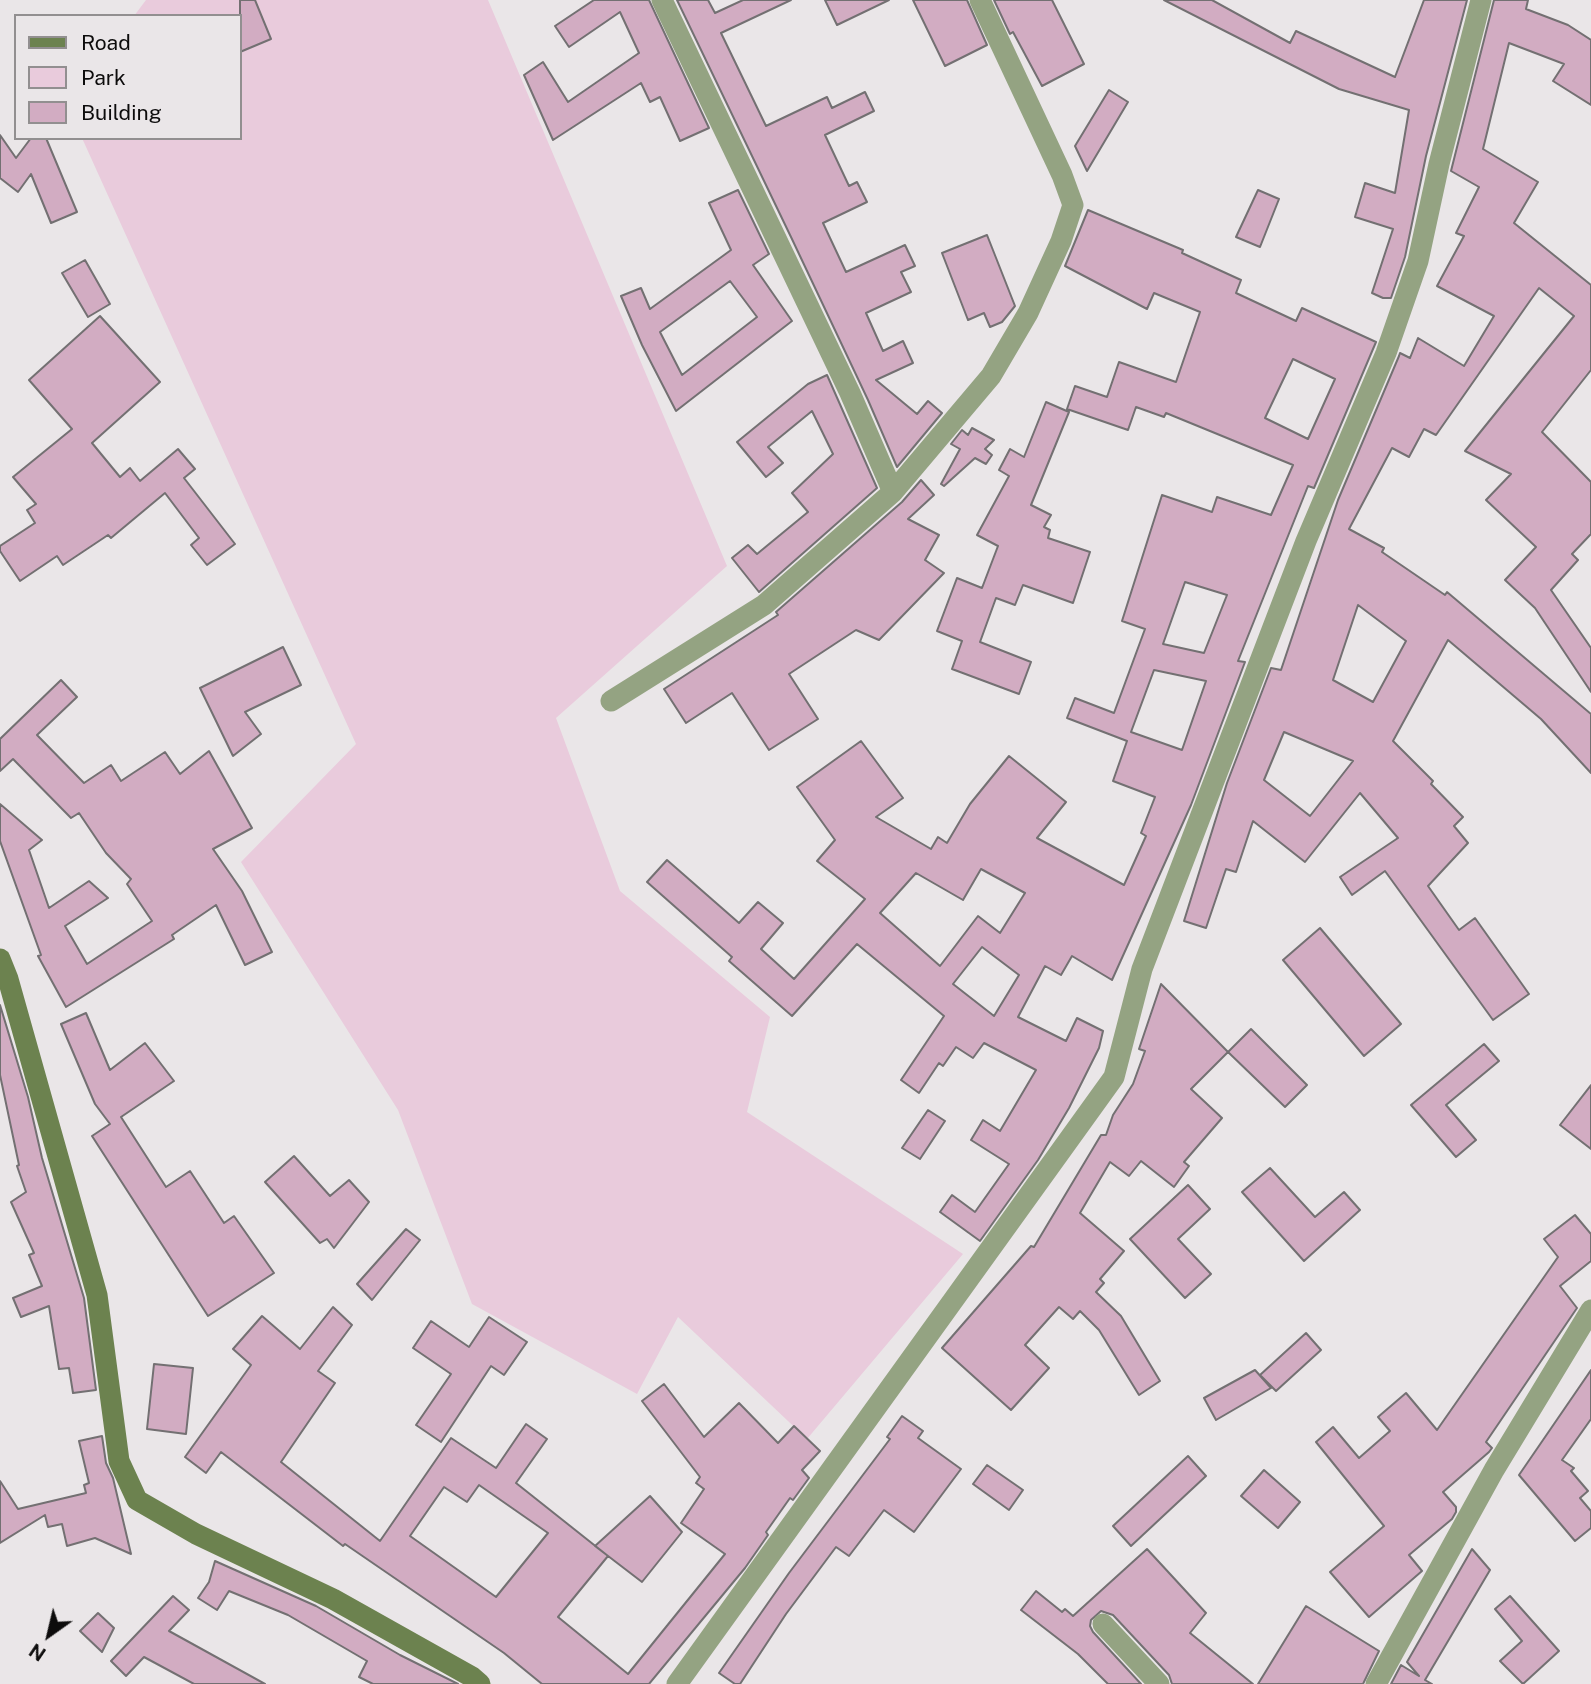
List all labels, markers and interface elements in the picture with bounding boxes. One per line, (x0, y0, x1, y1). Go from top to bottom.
legend (14, 14, 242, 140)
text: Road (81, 30, 131, 55)
text: Park (81, 65, 126, 90)
text: Building (81, 100, 162, 125)
north arrow (14, 1600, 84, 1670)
text: N (25, 1639, 50, 1666)

